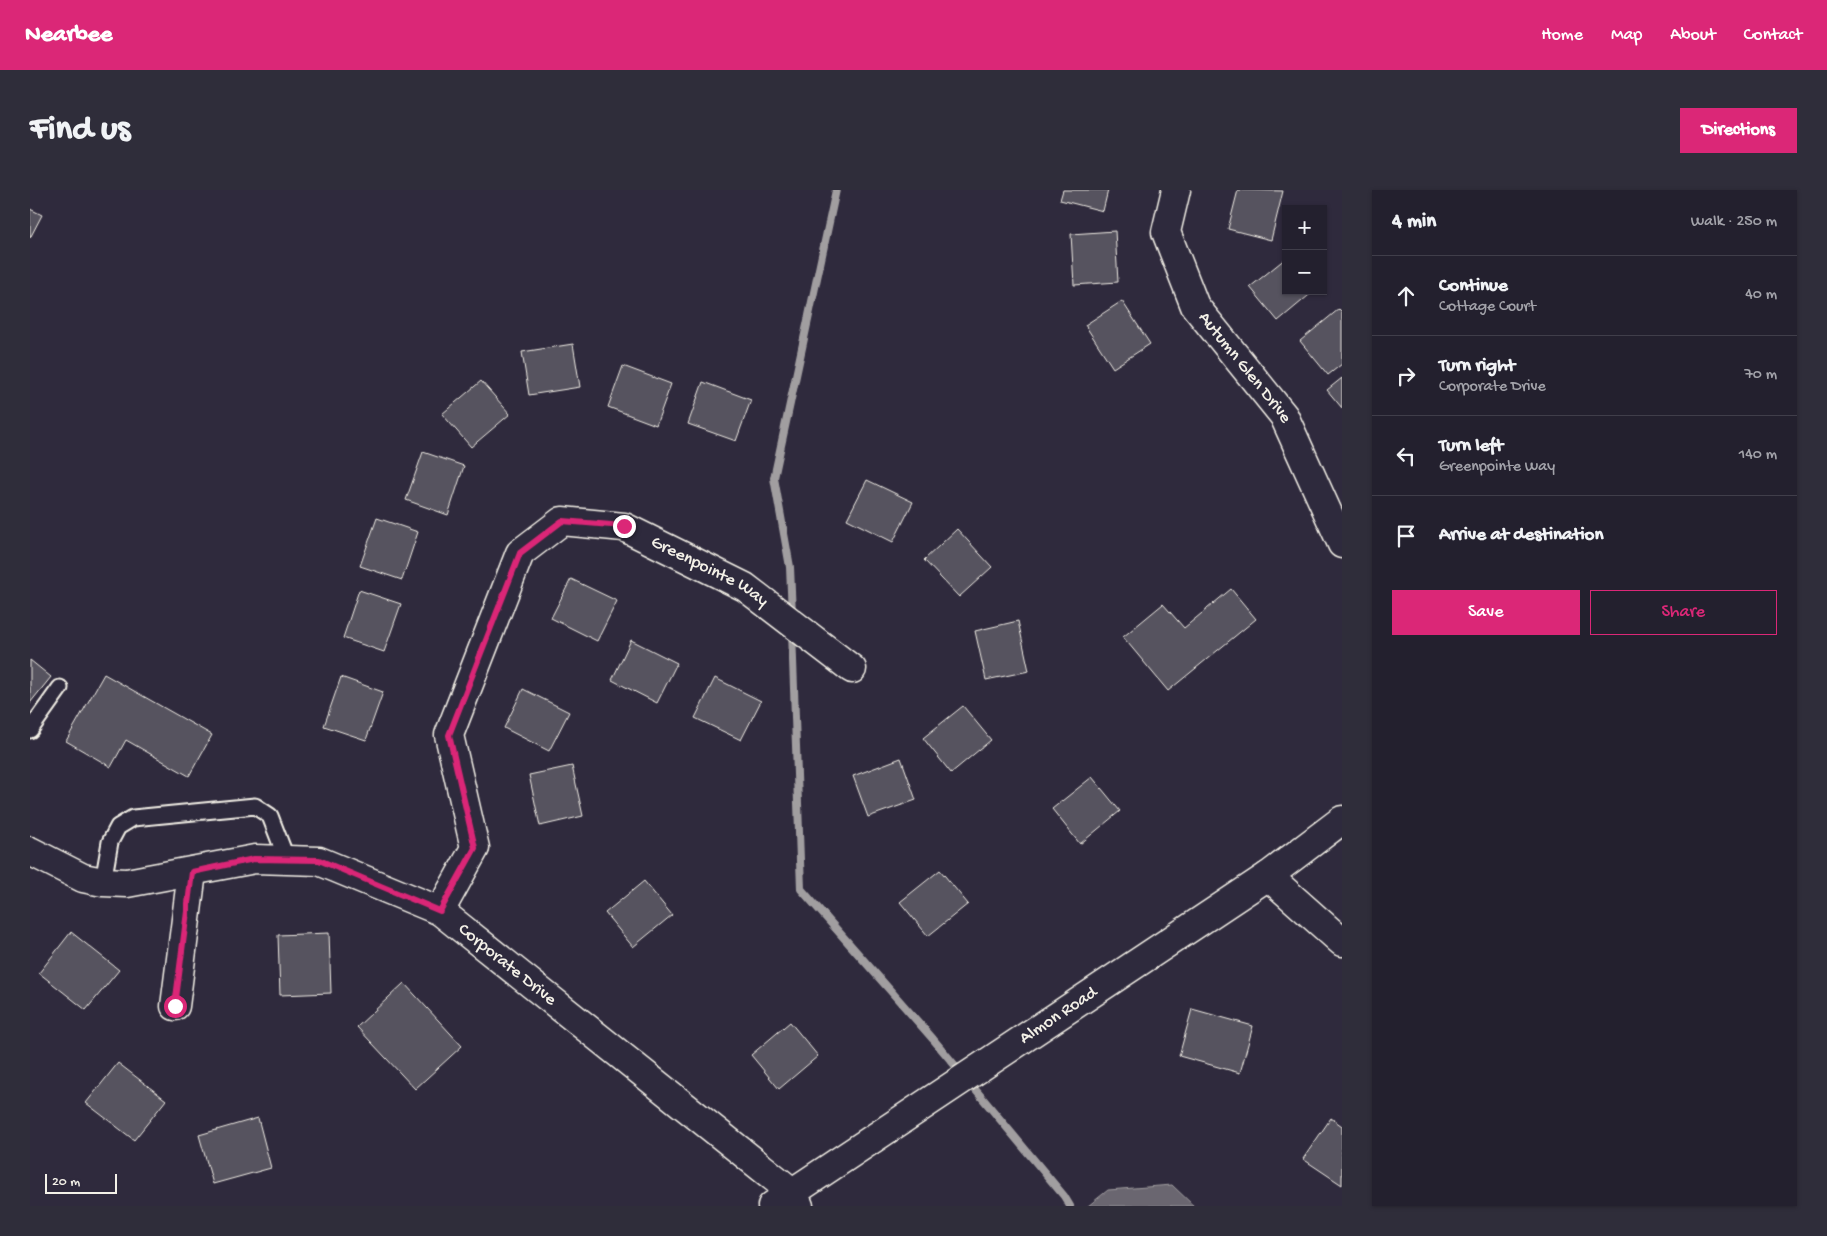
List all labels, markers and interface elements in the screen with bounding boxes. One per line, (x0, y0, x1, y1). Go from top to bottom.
text: Nearbee (25, 21, 112, 50)
text: Home (1541, 25, 1583, 46)
text: Map (1611, 25, 1642, 46)
text: About (1670, 25, 1716, 46)
text: Contact (1744, 25, 1802, 46)
button: Directions (1680, 108, 1797, 153)
text: Find us (30, 110, 130, 151)
map controls (1282, 205, 1327, 295)
button: + (1282, 205, 1327, 250)
text: 4 min (1392, 210, 1436, 235)
text: Walk · 250 m (1691, 213, 1777, 232)
button: − (1282, 250, 1327, 295)
text: Continue (1439, 275, 1508, 298)
icon: ahead (1392, 282, 1420, 310)
text: 40 m (1745, 286, 1777, 305)
text: Cottage Court (1439, 298, 1536, 317)
street label: Autumn Glen Drive (1194, 308, 1297, 427)
text: Turn right (1439, 355, 1515, 378)
icon: right (1392, 362, 1420, 390)
text: 70 m (1744, 366, 1777, 385)
text: Corporate Drive (1439, 378, 1546, 397)
text: Turn left (1439, 435, 1503, 458)
icon: left (1392, 442, 1420, 470)
text: 140 m (1739, 446, 1777, 465)
text: Greenpointe Way (1439, 458, 1555, 477)
route end (613, 515, 636, 538)
icon: arrive (1392, 522, 1420, 550)
text: Arrive at destination (1439, 524, 1603, 547)
street label: Greenpointe Way (647, 531, 773, 612)
button: Save (1392, 590, 1580, 635)
button: Share (1590, 590, 1777, 635)
street label: Corporate Drive (454, 919, 561, 1011)
street label: Almon Road (1016, 981, 1102, 1049)
route start (164, 995, 187, 1018)
scale bar (45, 1171, 118, 1194)
text: 20 m (52, 1174, 80, 1191)

